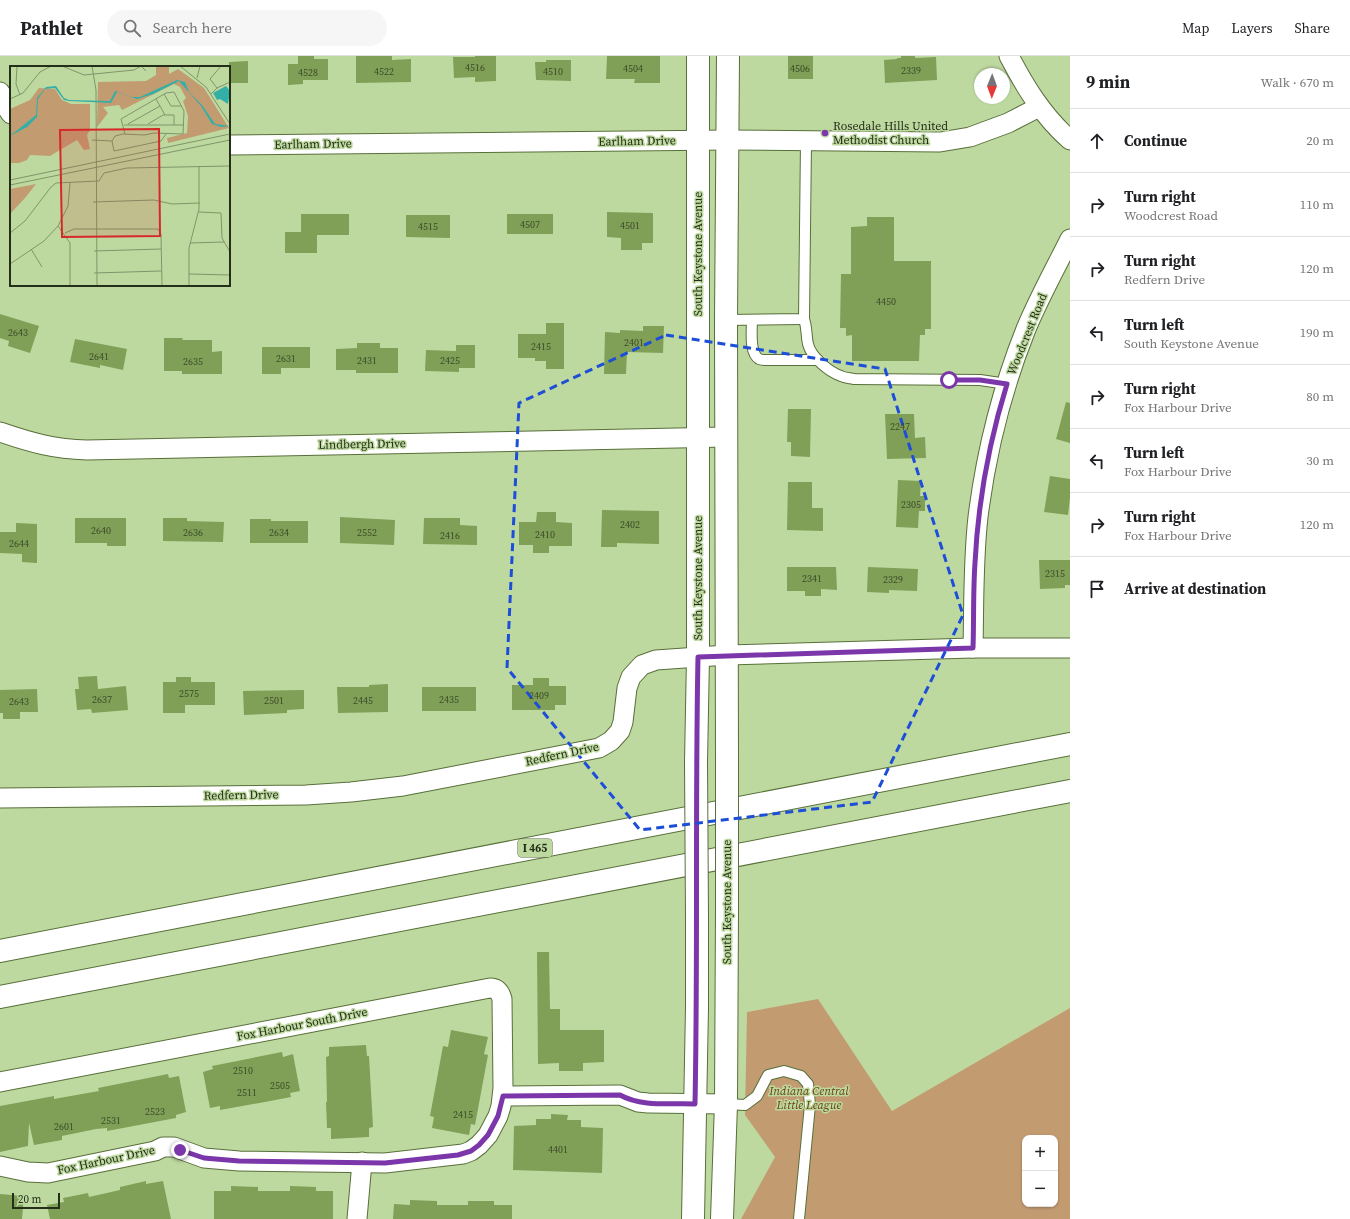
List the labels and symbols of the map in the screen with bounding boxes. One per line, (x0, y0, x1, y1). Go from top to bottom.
house number: 4516 (465, 61, 485, 74)
house number: 4504 (623, 62, 643, 75)
house number: 4506 (790, 62, 810, 75)
house number: 2339 (901, 64, 921, 77)
house number: 4522 (374, 65, 394, 78)
house number: 4510 (543, 65, 563, 78)
inset map (10, 66, 230, 286)
house number: 4528 (298, 66, 318, 79)
north arrow (974, 68, 1010, 104)
place label: Rosedale Hills United Methodist Church (833, 118, 948, 148)
marker: Rosedale Hills United Methodist Church (820, 128, 830, 138)
street label: Earlham Drive (598, 132, 676, 150)
street label: Earlham Drive (274, 135, 352, 153)
street label: South Keystone Avenue (690, 192, 706, 316)
house number: 4507 (520, 218, 540, 231)
house number: 4501 (620, 219, 640, 232)
house number: 4515 (418, 220, 438, 233)
street label: Woodcrest Road (1003, 291, 1051, 377)
house number: 4450 (876, 295, 896, 308)
house number: 2643 (8, 326, 28, 339)
house number: 2401 (624, 336, 644, 349)
house number: 2415 (531, 340, 551, 353)
house number: 2641 (89, 350, 109, 363)
house number: 2631 (276, 352, 296, 365)
house number: 2431 (357, 354, 377, 367)
house number: 2425 (440, 354, 460, 367)
house number: 2635 (183, 355, 203, 368)
route start (940, 371, 958, 389)
house number: 2247 (890, 420, 910, 433)
street label: Lindbergh Drive (318, 435, 406, 453)
house number: 2305 (901, 498, 921, 511)
street label: South Keystone Avenue (690, 516, 706, 640)
house number: 2402 (620, 518, 640, 531)
house number: 2640 (91, 524, 111, 537)
house number: 2636 (183, 526, 203, 539)
house number: 2634 (269, 526, 289, 539)
house number: 2552 (357, 526, 377, 539)
house number: 2410 (535, 528, 555, 541)
house number: 2416 (440, 529, 460, 542)
house number: 2644 (9, 537, 29, 550)
house number: 2315 (1045, 567, 1065, 580)
house number: 2341 (802, 572, 822, 585)
house number: 2329 (883, 573, 903, 586)
house number: 2575 (179, 687, 199, 700)
house number: 2409 (529, 689, 549, 702)
house number: 2637 (92, 693, 112, 706)
house number: 2435 (439, 693, 459, 706)
house number: 2501 (264, 694, 284, 707)
house number: 2445 (353, 694, 373, 707)
house number: 2643 (9, 695, 29, 708)
street label: Redfern Drive (524, 738, 600, 770)
street label: Redfern Drive (203, 786, 279, 804)
road number: I 465 (518, 839, 552, 857)
street label: South Keystone Avenue (719, 840, 735, 964)
street label: Fox Harbour South Drive (235, 1003, 369, 1045)
house number: 2510 (233, 1064, 253, 1077)
house number: 2505 (270, 1079, 290, 1092)
park label: Indiana Central Little League (768, 1083, 849, 1113)
house number: 2511 (237, 1086, 257, 1099)
house number: 2523 (145, 1105, 165, 1118)
house number: 2415 (453, 1108, 473, 1121)
house number: 2531 (101, 1114, 121, 1127)
house number: 2601 (54, 1120, 74, 1133)
route end (171, 1141, 189, 1159)
street label: Fox Harbour Drive (56, 1142, 156, 1178)
house number: 4401 (548, 1143, 568, 1156)
scale bar (12, 1191, 60, 1210)

